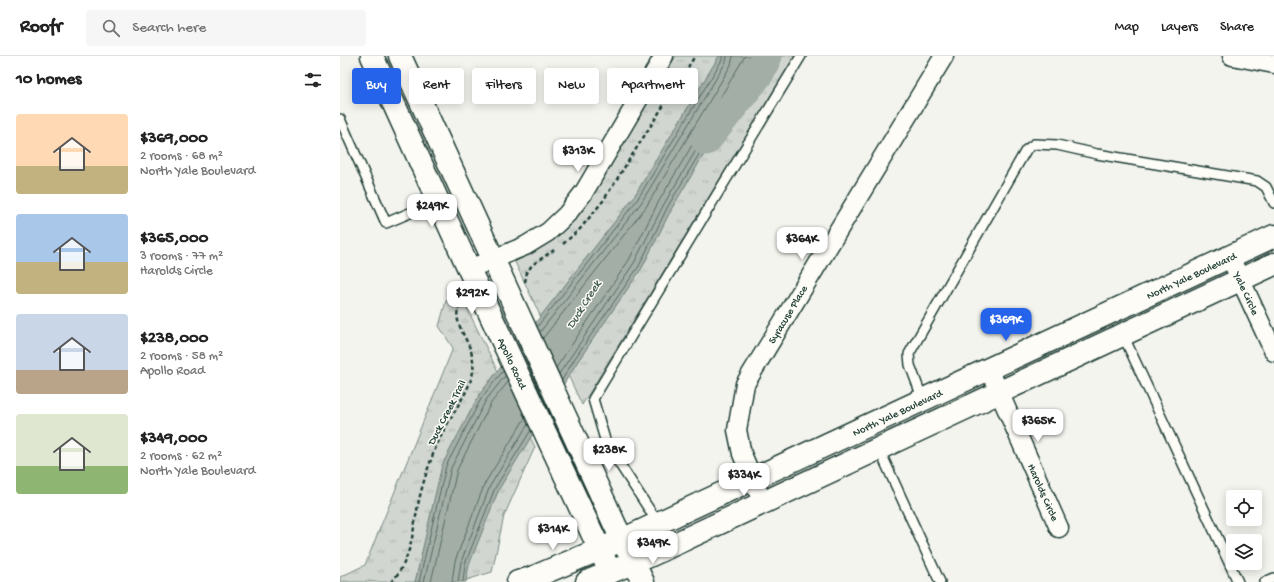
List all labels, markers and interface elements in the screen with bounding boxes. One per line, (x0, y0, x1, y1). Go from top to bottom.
search box (86, 10, 366, 46)
text: Roofr (20, 16, 62, 39)
icon: search (100, 17, 122, 39)
text: Search here (132, 19, 206, 37)
text: Map (1115, 19, 1139, 36)
text: Layers (1161, 19, 1198, 36)
text: Share (1220, 19, 1254, 36)
chip: Buy (352, 68, 401, 104)
chip: Rent (409, 68, 464, 104)
chip: Filters (472, 68, 536, 104)
chip: New (544, 68, 599, 104)
chip: Apartment (607, 68, 698, 104)
icon: filters (302, 69, 324, 91)
text: 10 homes (16, 70, 82, 90)
text: $369,000 (140, 129, 208, 149)
icon: home (48, 130, 96, 178)
pin: $313K (550, 139, 606, 173)
text: $313K (562, 144, 594, 159)
text: 2 rooms · 68 m² (140, 149, 223, 164)
text: North Yale Boulevard (140, 164, 255, 179)
pin: $249K (404, 194, 460, 228)
text: $249K (416, 199, 448, 214)
pin: $364K (774, 227, 830, 261)
text: $365,000 (140, 229, 208, 249)
icon: home (48, 230, 96, 278)
text: $364K (786, 232, 818, 247)
text: 3 rooms · 77 m² (140, 249, 223, 264)
street label: North Yale Boulevard (1145, 250, 1240, 303)
text: Harolds Circle (140, 264, 213, 279)
street label: Yale Circle (1230, 270, 1260, 318)
water label: Duck Creek (564, 277, 606, 332)
pin: $292K (444, 281, 500, 315)
street label: Syracuse Place (767, 283, 811, 346)
text: $292K (456, 286, 488, 301)
pin: $369K (978, 308, 1034, 342)
text: $369K (990, 313, 1022, 328)
text: $238,000 (140, 329, 208, 349)
icon: home (48, 330, 96, 378)
street label: Apollo Road (494, 336, 529, 393)
text: 2 rooms · 58 m² (140, 349, 223, 364)
text: Apollo Road (140, 364, 205, 379)
street label: Duck Creek Trail (426, 378, 470, 448)
street label: North Yale Boulevard (851, 387, 946, 440)
pin: $365K (1010, 409, 1066, 443)
text: $365K (1021, 414, 1055, 429)
text: $349,000 (140, 429, 207, 449)
icon: home (48, 430, 96, 478)
pin: $238K (581, 438, 637, 472)
text: $238K (592, 443, 626, 458)
text: 2 rooms · 62 m² (140, 449, 222, 464)
street label: Harolds Circle (1024, 462, 1060, 524)
pin: $334K (716, 463, 772, 497)
text: North Yale Boulevard (140, 464, 255, 479)
text: $334K (728, 468, 760, 483)
map controls (1226, 490, 1262, 570)
button: locate (1226, 490, 1262, 526)
pin: $314K (525, 517, 581, 551)
text: $314K (537, 522, 569, 537)
pin: $349K (625, 531, 681, 565)
button: layers (1226, 534, 1262, 570)
text: $349K (637, 536, 669, 551)

